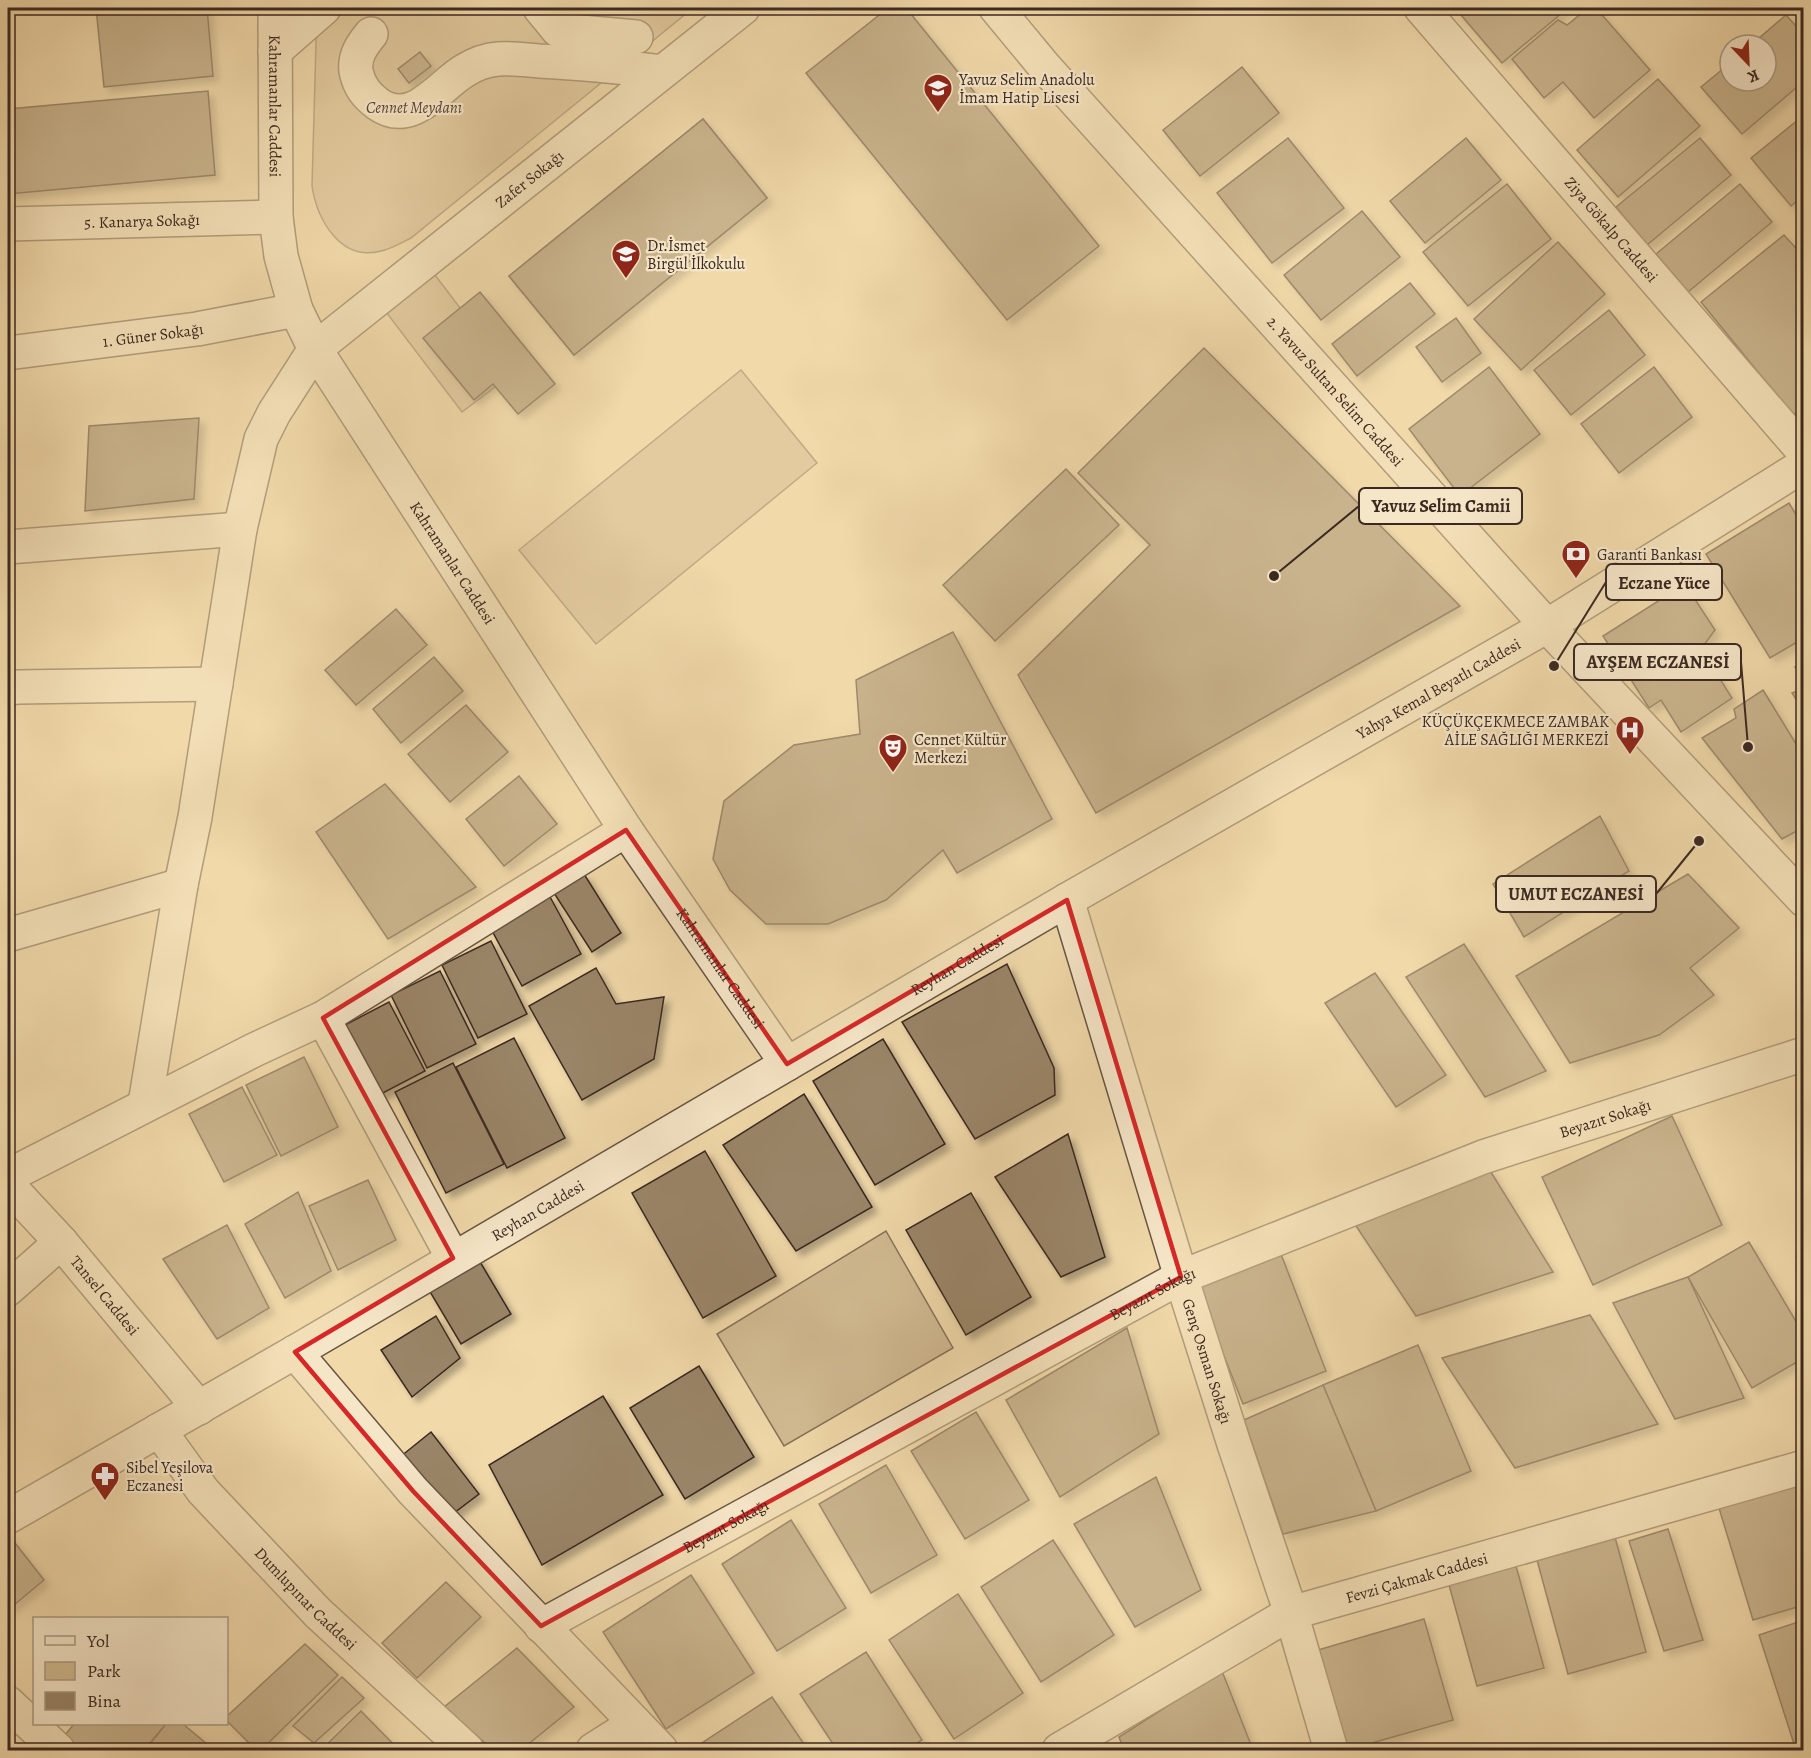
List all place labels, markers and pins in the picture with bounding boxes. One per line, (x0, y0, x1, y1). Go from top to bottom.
place label: Yavuz Selim Anadolu İmam Hatip Lisesi (958, 69, 1095, 109)
school or university icon: Yavuz Selim Anadolu İmam Hatip Lisesi (922, 72, 954, 114)
place label: Dr.İsmet Birgül İlkokulu (647, 235, 746, 275)
school or university icon: Dr.İsmet Birgül İlkokulu (610, 238, 642, 280)
callout: Yavuz Selim Camii (1359, 488, 1522, 524)
bank icon: Garanti Bankası (1560, 538, 1592, 580)
place label: Garanti Bankası (1597, 544, 1702, 566)
callout: Eczane Yüce (1606, 564, 1722, 600)
callout: AYŞEM ECZANESİ (1574, 644, 1741, 680)
place label: KÜÇÜKÇEKMECE ZAMBAK AİLE SAĞLIĞI MERKEZİ (1422, 711, 1609, 751)
hospital icon: KÜÇÜKÇEKMECE ZAMBAK AİLE SAĞLIĞI MERKEZİ (1614, 714, 1646, 756)
place label: Cennet Kültür Merkezi (914, 729, 1006, 769)
theatre icon: Cennet Kültür Merkezi (877, 732, 909, 774)
callout: UMUT ECZANESİ (1496, 876, 1656, 912)
place label: Sibel Yeşilova Eczanesi (126, 1457, 214, 1497)
pharmacy icon: Sibel Yeşilova Eczanesi (89, 1460, 121, 1502)

